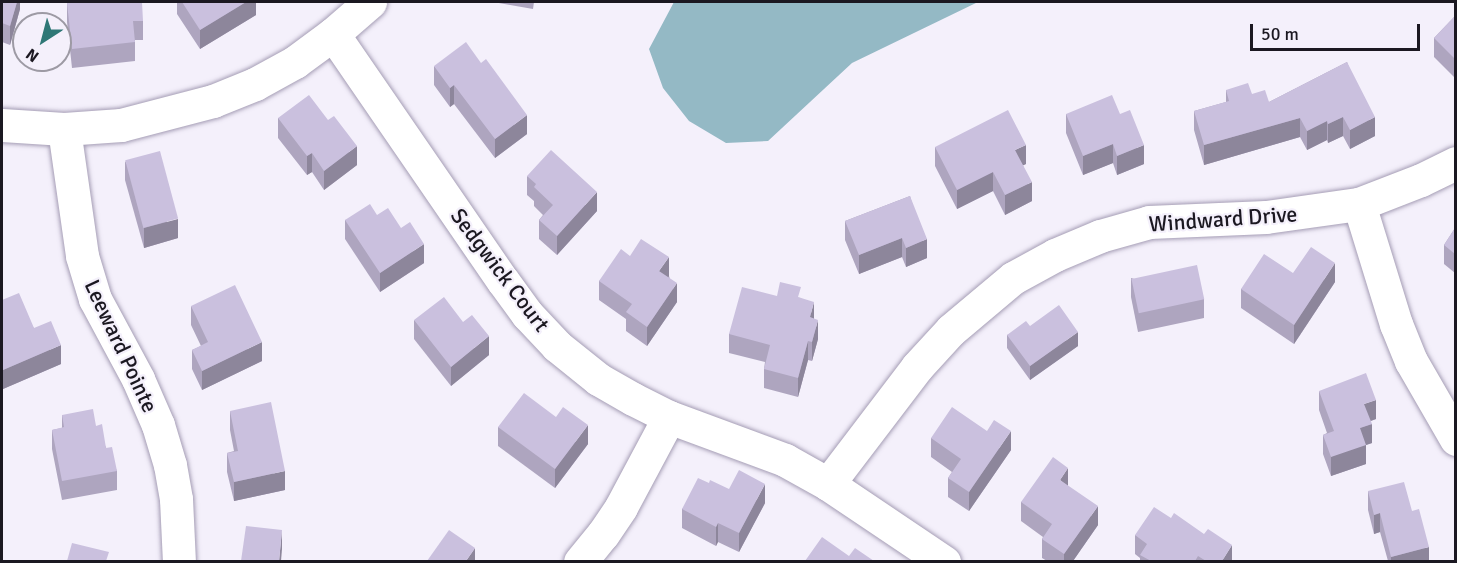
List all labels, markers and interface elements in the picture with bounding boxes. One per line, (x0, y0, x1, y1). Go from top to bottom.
north arrow (12, 12, 72, 72)
scale bar (1253, 12, 1422, 50)
text: 50 m (1261, 23, 1299, 45)
text: N (22, 44, 43, 66)
street label: Windward Drive (1148, 201, 1298, 237)
street label: Sedgwick Court (445, 203, 555, 337)
street label: Leeward Pointe (79, 275, 163, 417)

